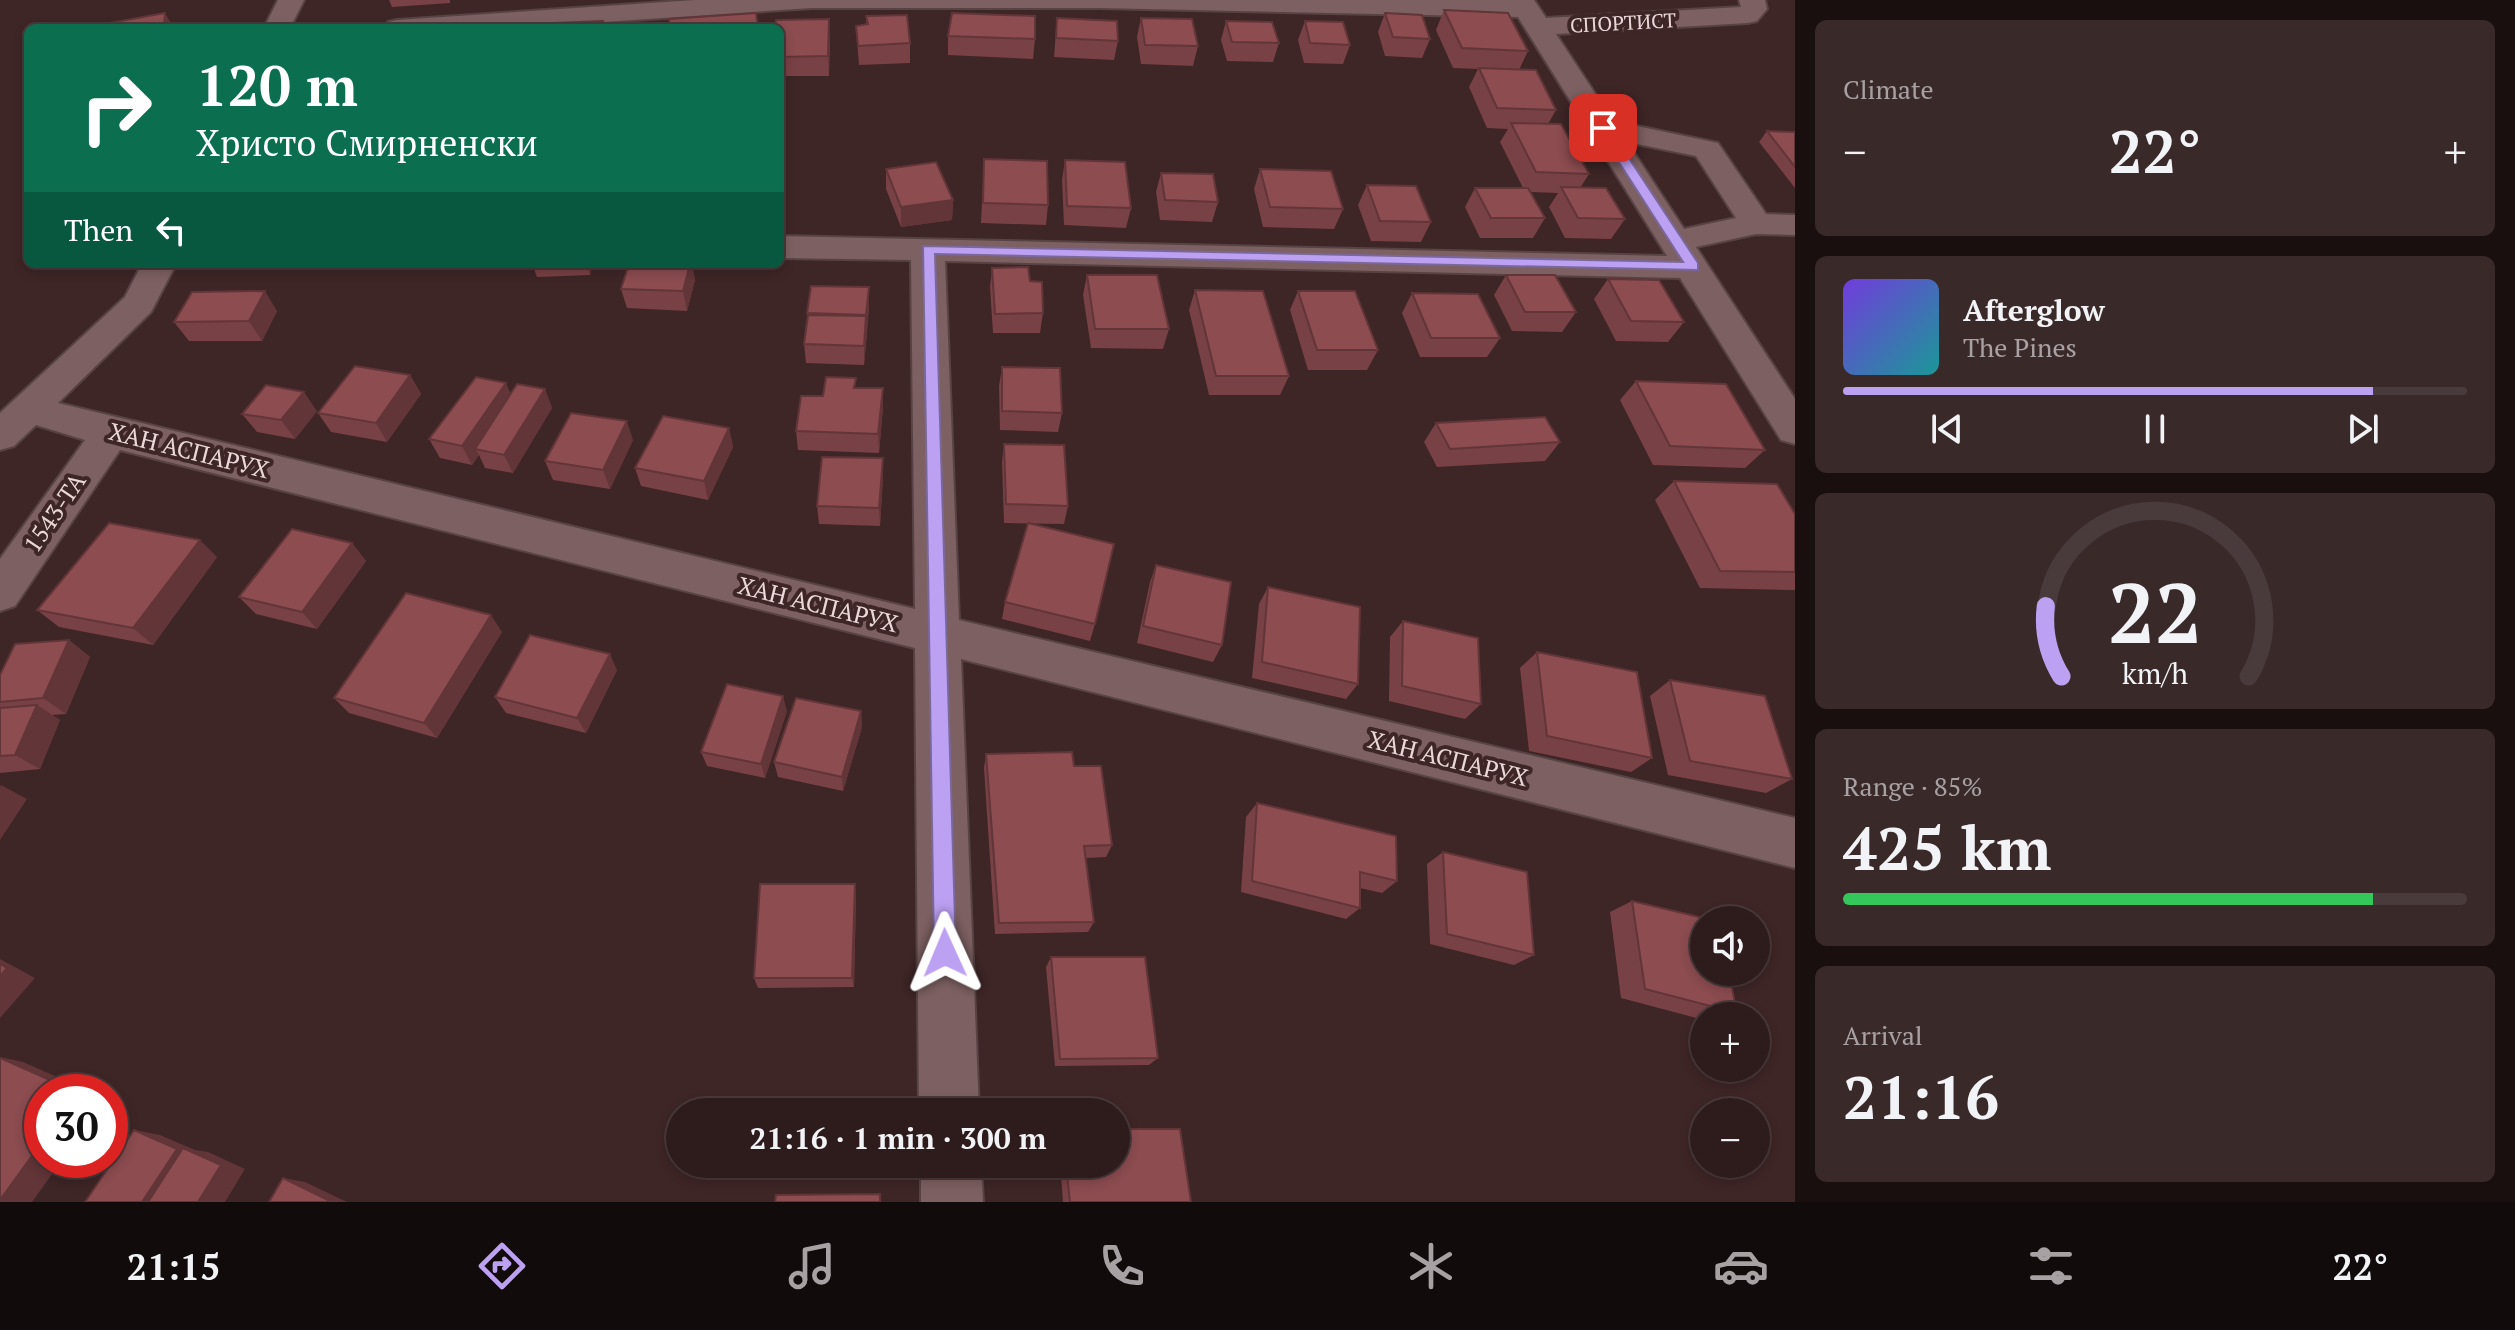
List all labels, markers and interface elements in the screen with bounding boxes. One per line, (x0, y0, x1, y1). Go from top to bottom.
street label: СПОРТИСТ (1569, 6, 1677, 39)
text: 120 m (196, 48, 358, 122)
icon: right (64, 56, 168, 160)
text: Climate (1843, 72, 1934, 106)
pin (1569, 94, 1637, 162)
icon: arrive (1581, 106, 1625, 150)
text: 22° (2109, 111, 2201, 190)
text: Христо Смирненски (196, 119, 538, 166)
text: − (1843, 122, 1866, 181)
text: + (2444, 122, 2467, 181)
icon: left (149, 208, 193, 252)
text: Then (64, 210, 133, 250)
text: Afterglow (1963, 290, 2105, 330)
text: The Pines (1963, 330, 2077, 364)
icon: previous (1925, 407, 1969, 451)
icon: pause (2133, 407, 2177, 451)
icon: next (2341, 407, 2385, 451)
street label: ХАН АСПАРУХ (106, 415, 273, 485)
street label: 1543-ТА (16, 466, 93, 558)
text: 22 (2108, 557, 2202, 667)
street label: ХАН АСПАРУХ (735, 569, 902, 639)
text: km/h (2122, 654, 2188, 692)
street label: ХАН АСПАРУХ (1365, 723, 1532, 793)
text: Range · 85% (1843, 769, 1982, 803)
text: 425 km (1843, 808, 2051, 887)
map controls (1690, 906, 1770, 1178)
button: sound (1690, 906, 1770, 986)
position arrow (903, 911, 987, 995)
button: + (1690, 1002, 1770, 1082)
text: Arrival (1843, 1018, 1923, 1052)
text: 21:16 (1843, 1057, 1999, 1136)
speed limit sign: 30 (24, 1074, 128, 1178)
button: − (1690, 1098, 1770, 1178)
text: 21:16 · 1 min · 300 m (750, 1118, 1046, 1158)
icon: directions (474, 1238, 530, 1294)
icon: music (784, 1238, 840, 1294)
icon: phone (1094, 1238, 1150, 1294)
icon: climate (1403, 1238, 1459, 1294)
icon: car (1713, 1238, 1769, 1294)
icon: filters (2023, 1238, 2079, 1294)
text: 21:15 (127, 1243, 221, 1290)
text: 22° (2332, 1243, 2388, 1290)

